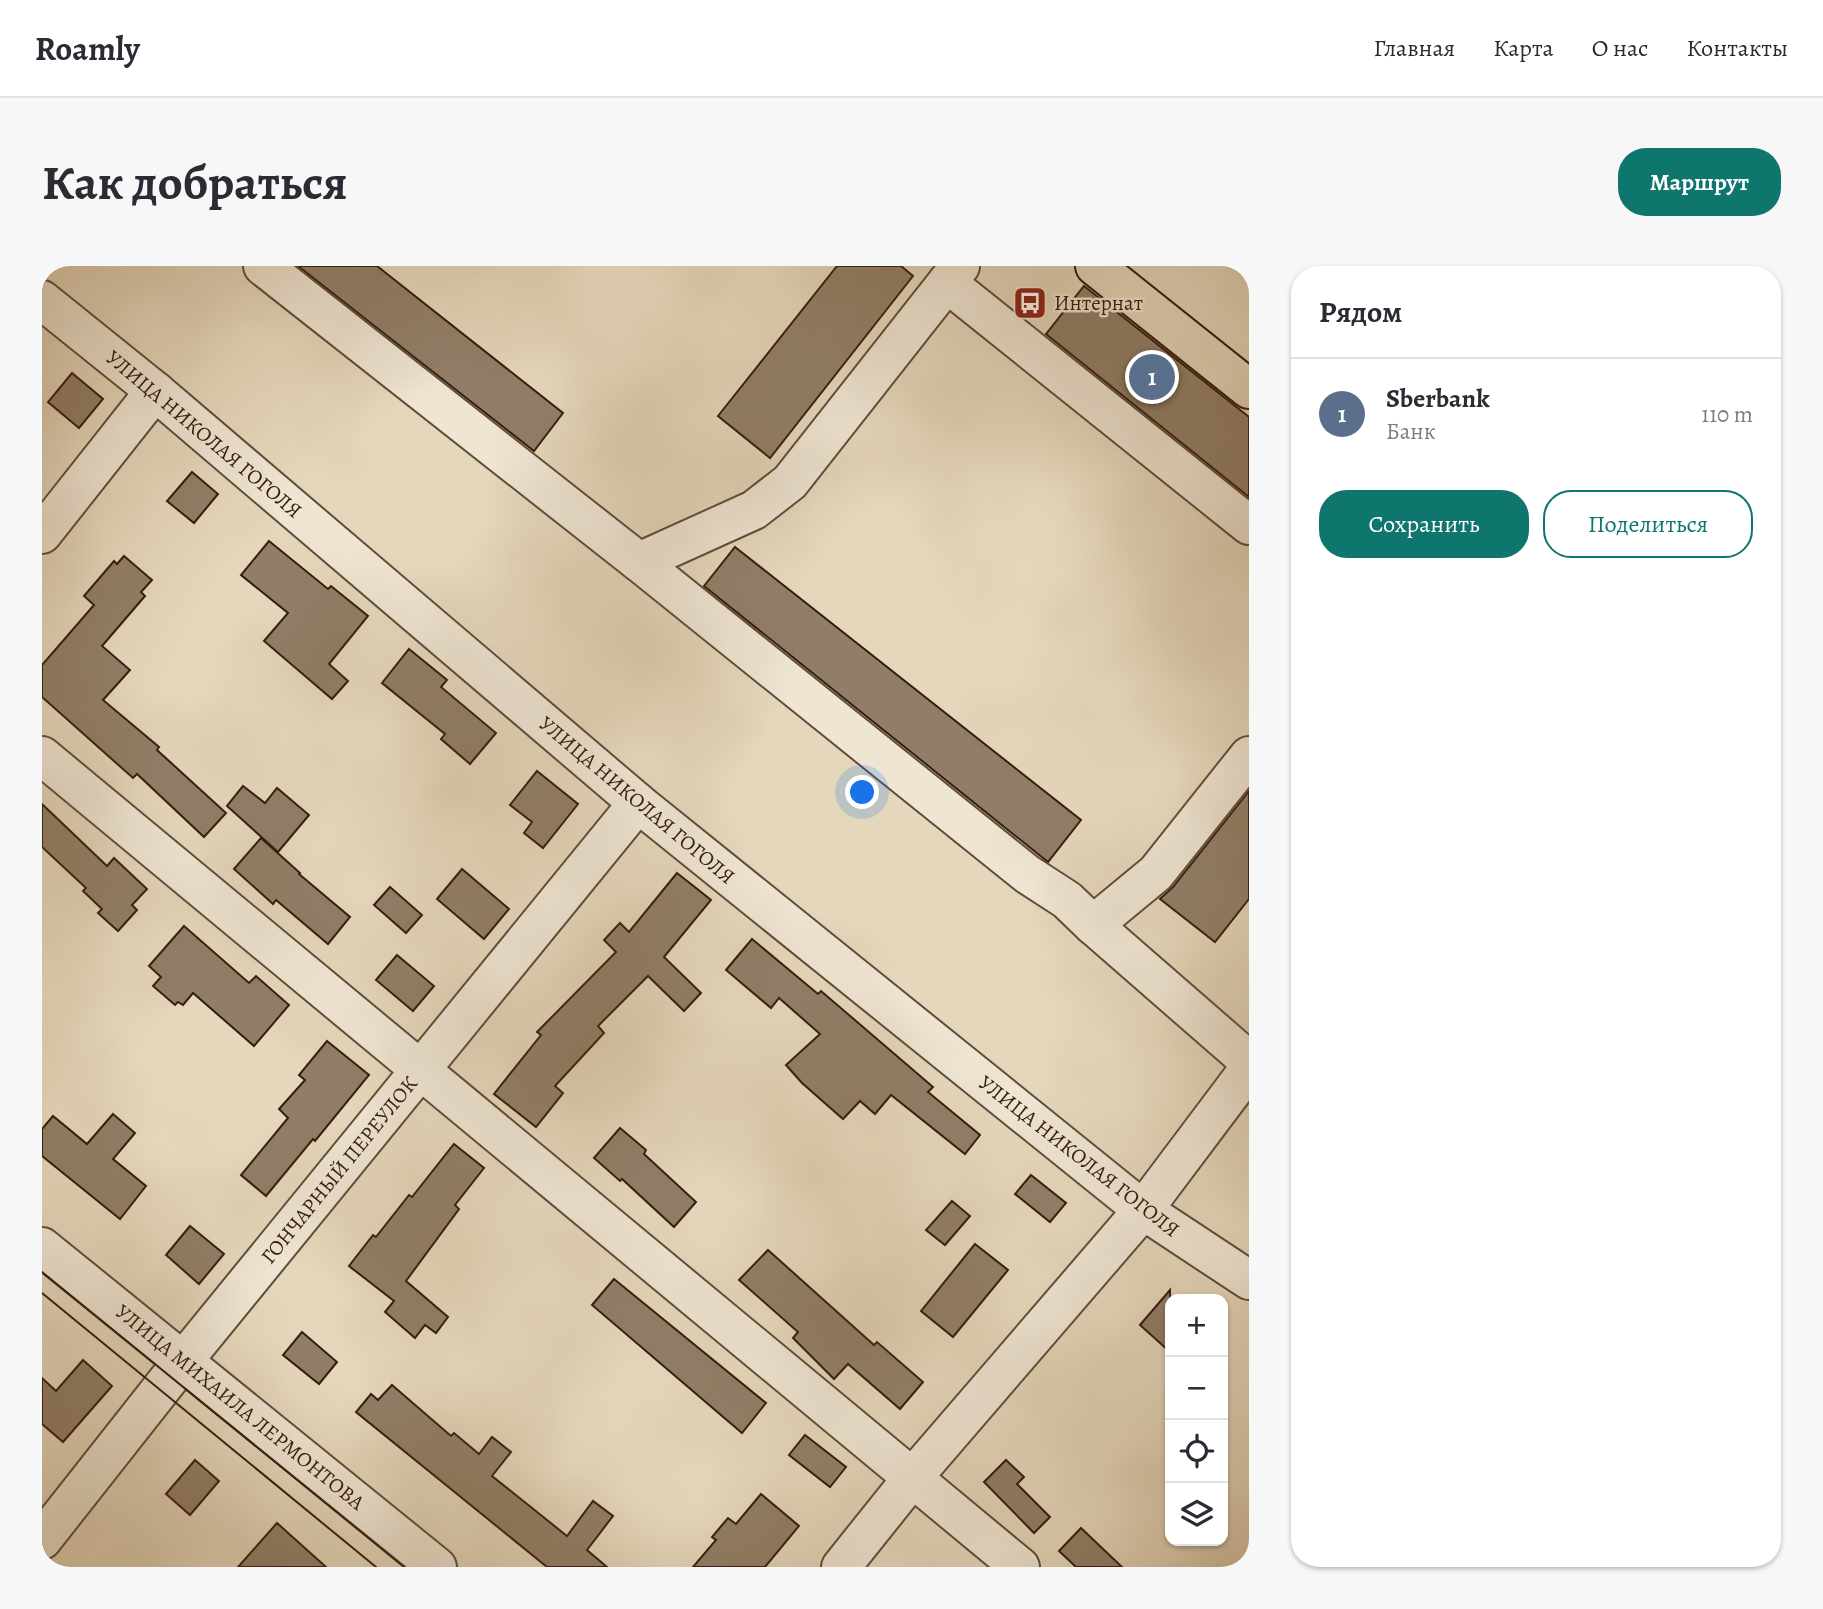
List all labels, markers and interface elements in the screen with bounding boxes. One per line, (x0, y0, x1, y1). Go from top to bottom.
text: Roamly (35, 26, 140, 71)
text: Главная (1374, 32, 1455, 64)
text: Карта (1493, 32, 1554, 64)
text: О нас (1592, 32, 1648, 64)
text: Контакты (1686, 32, 1788, 64)
button: Маршрут (1618, 148, 1781, 216)
text: Как добраться (42, 149, 348, 216)
bus stop icon: Интернат (1011, 284, 1049, 322)
place label: Интернат (1054, 289, 1143, 317)
text: Рядом (1319, 292, 1402, 332)
street label: УЛИЦА НИКОЛАЯ ГОГОЛЯ (100, 344, 308, 524)
pin: 1 (1129, 351, 1175, 403)
text: Sberbank (1386, 381, 1490, 416)
text: 1 (1338, 399, 1346, 430)
text: 110 m (1701, 399, 1753, 430)
text: Банк (1386, 416, 1436, 447)
button: Сохранить (1319, 490, 1529, 558)
button: Поделиться (1543, 490, 1753, 558)
street label: УЛИЦА НИКОЛАЯ ГОГОЛЯ (533, 710, 741, 890)
your location (845, 775, 879, 809)
street label: УЛИЦА НИКОЛАЯ ГОГОЛЯ (973, 1069, 1185, 1243)
street label: ГОНЧАРНЫЙ ПЕРЕУЛОК (254, 1070, 424, 1270)
map controls (1165, 1294, 1228, 1546)
button: + (1165, 1294, 1228, 1357)
street label: УЛИЦА МИХАИЛА ЛЕРМОНТОВА (110, 1298, 371, 1517)
button: − (1165, 1357, 1228, 1420)
button: locate (1165, 1420, 1228, 1483)
button: layers (1165, 1483, 1228, 1546)

